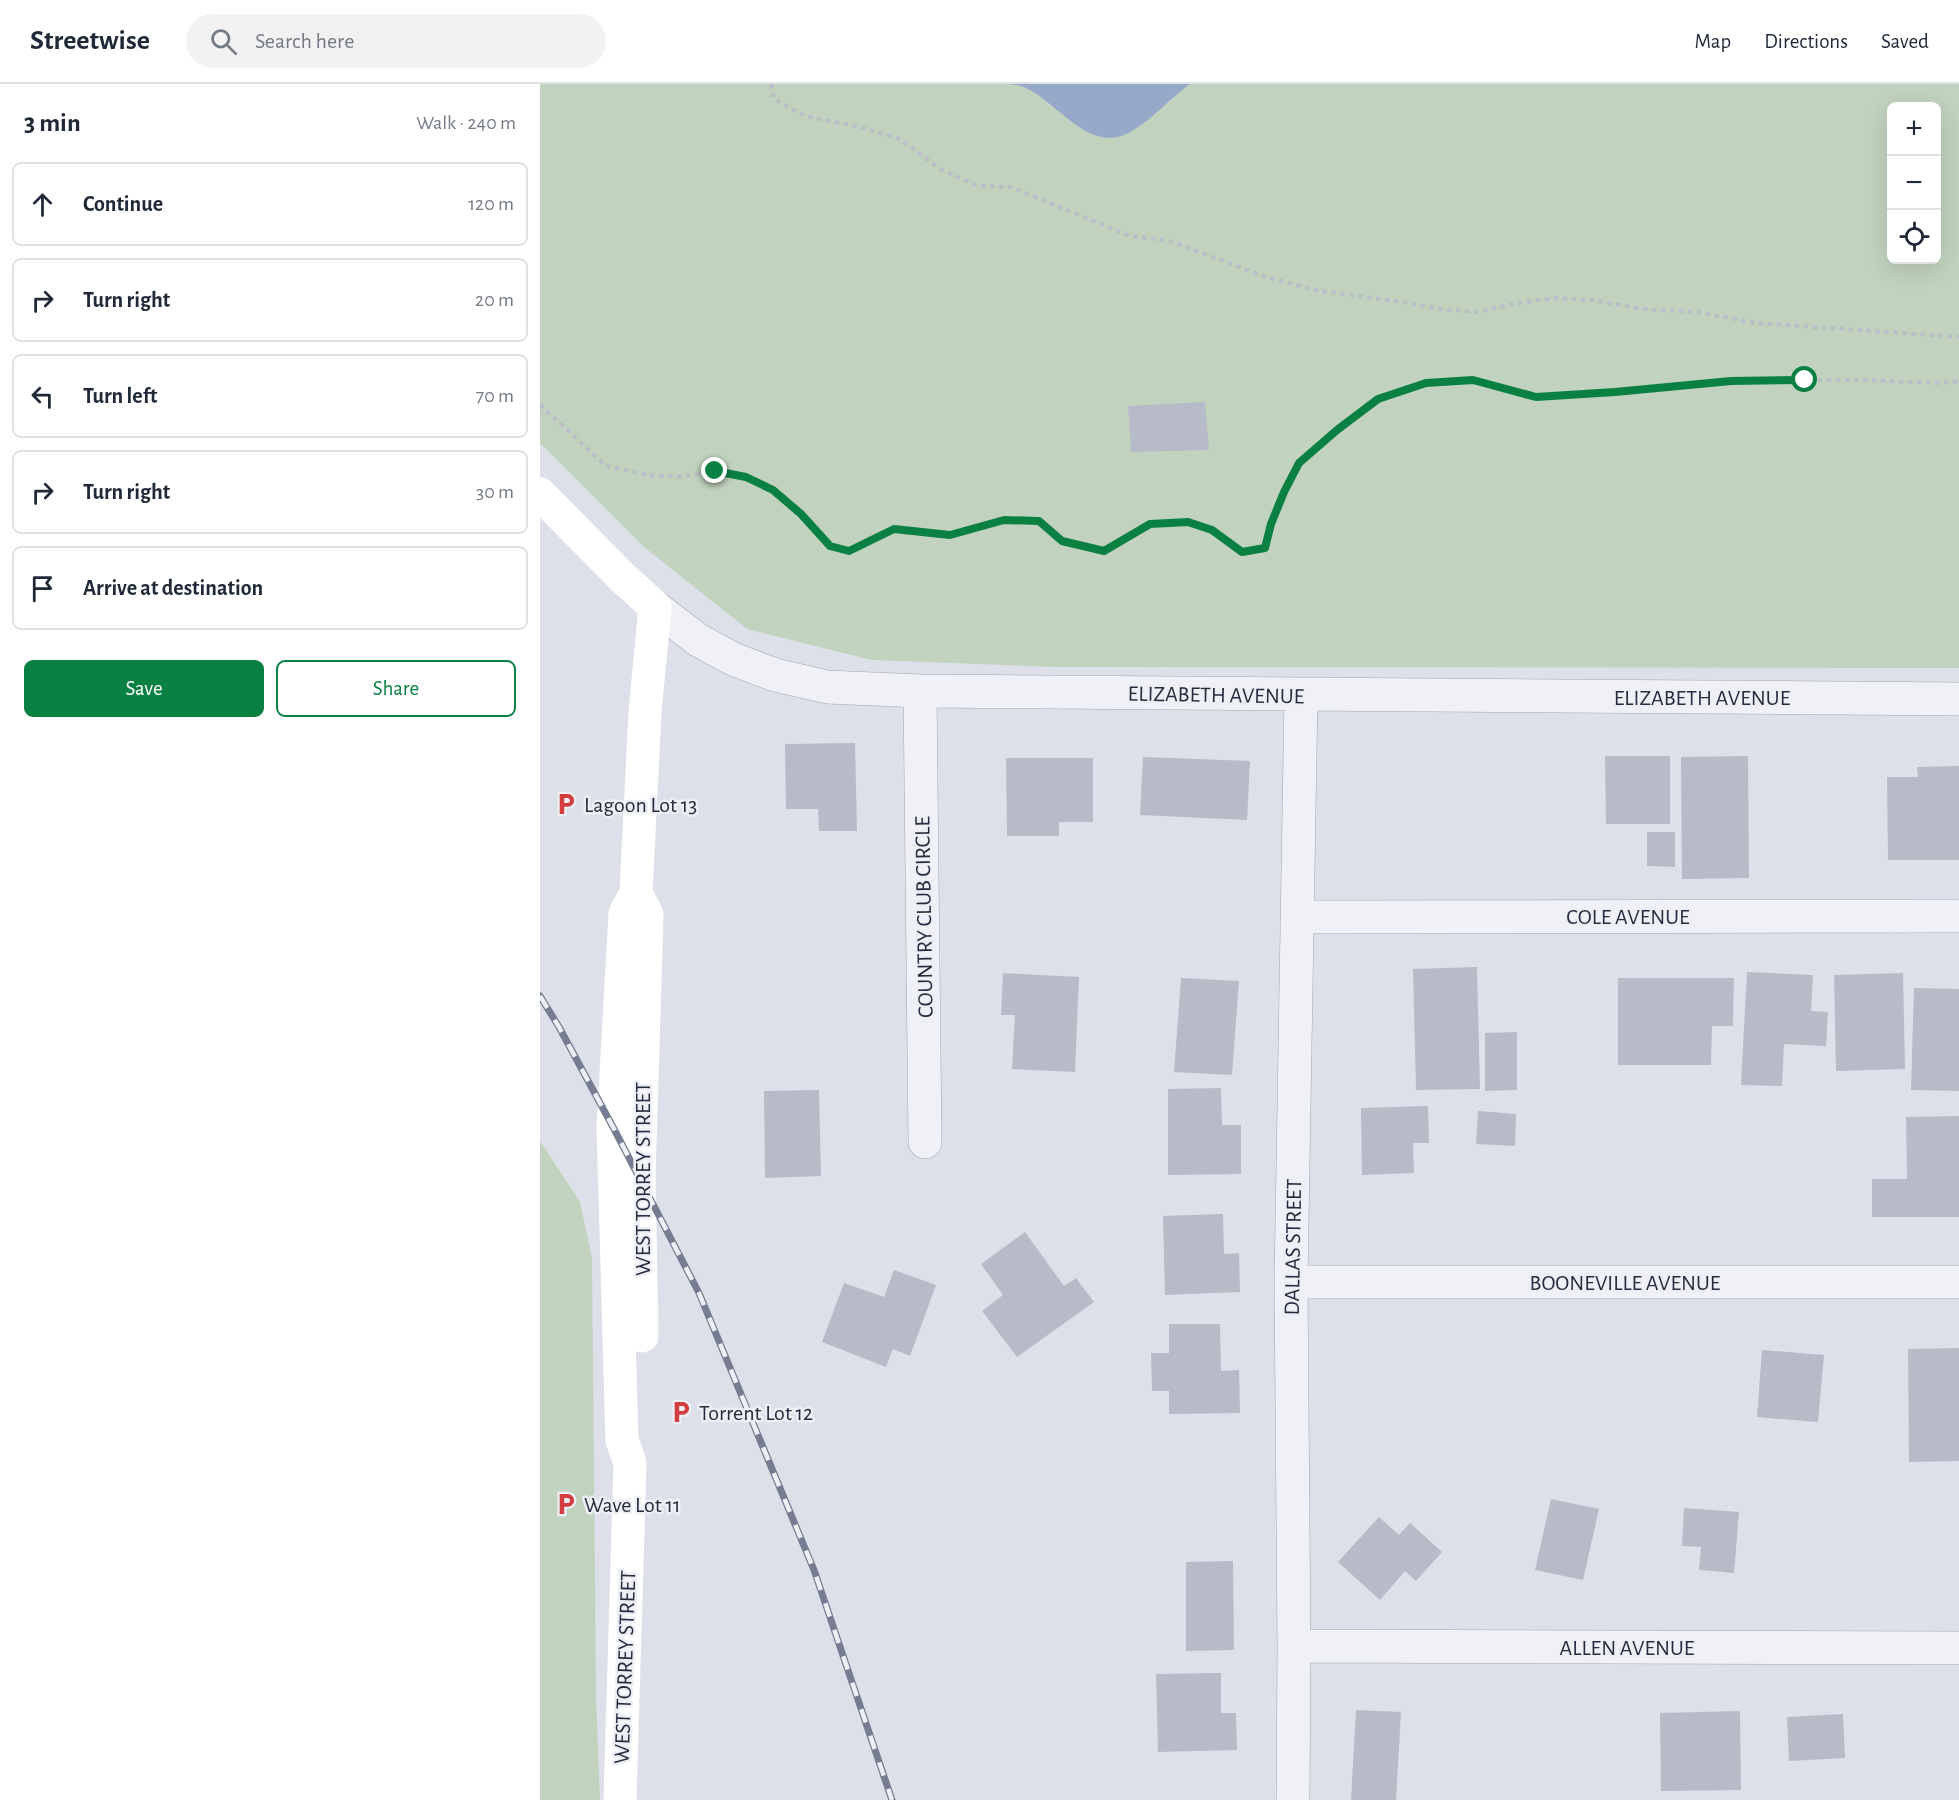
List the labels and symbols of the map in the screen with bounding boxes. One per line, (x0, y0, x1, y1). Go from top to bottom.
route start (1791, 366, 1817, 392)
route end (701, 457, 727, 483)
street label: ELIZABETH AVENUE (1128, 682, 1305, 708)
street label: ELIZABETH AVENUE (1614, 687, 1791, 709)
parking icon: Lagoon Lot 13 (553, 791, 579, 817)
place label: Lagoon Lot 13 (584, 794, 697, 816)
street label: COUNTRY CLUB CIRCLE (911, 816, 937, 1018)
street label: COLE AVENUE (1566, 906, 1690, 928)
street label: WEST TORREY STREET (632, 1082, 654, 1276)
street label: DALLAS STREET (1281, 1178, 1305, 1316)
street label: BOONEVILLE AVENUE (1530, 1272, 1721, 1294)
parking icon: Torrent Lot 12 (668, 1399, 694, 1425)
place label: Torrent Lot 12 (699, 1402, 813, 1424)
parking icon: Wave Lot 11 (553, 1491, 579, 1517)
place label: Wave Lot 11 (584, 1494, 681, 1516)
street label: WEST TORREY STREET (611, 1570, 639, 1764)
street label: ALLEN AVENUE (1560, 1637, 1695, 1659)

